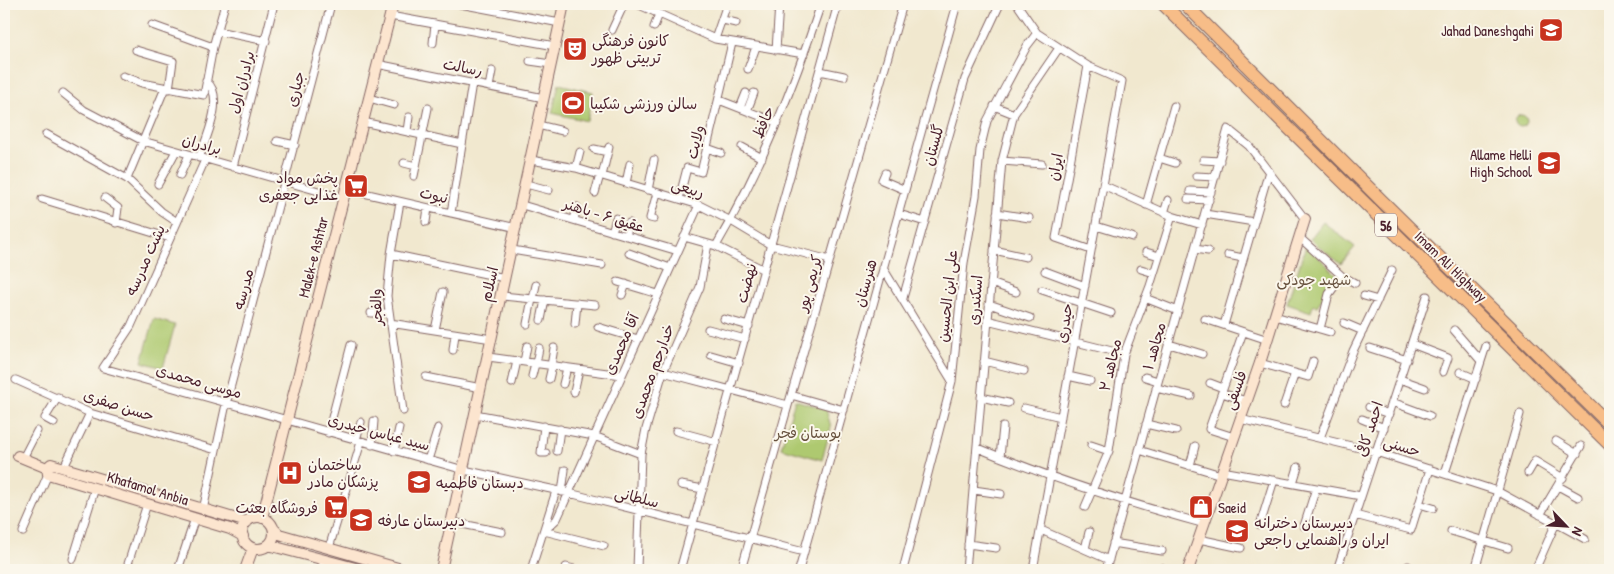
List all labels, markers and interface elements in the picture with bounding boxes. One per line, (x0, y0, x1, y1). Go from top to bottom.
school or university icon: Jahad Daneshgahi (1538, 17, 1564, 43)
place label: Jahad Daneshgahi (1441, 20, 1534, 41)
place label: کانون فرهنگی تربیتی ظهور (591, 30, 669, 68)
theatre icon: کانون فرهنگی تربیتی ظهور (562, 36, 588, 62)
street label: برادران اول (223, 48, 259, 116)
street label: رسالت (441, 53, 485, 81)
street label: جباری (280, 69, 310, 109)
sports icon: سالن ورزشی شکیبا (560, 90, 586, 116)
place label: سالن ورزشی شکیبا (590, 93, 697, 114)
street label: حافظ (747, 103, 779, 141)
street label: گلستان (917, 122, 949, 168)
street label: ولایت (681, 123, 709, 161)
street label: برادران (180, 128, 224, 160)
place label: Allame Helli High School (1470, 144, 1532, 182)
school or university icon: Allame Helli High School (1536, 150, 1562, 176)
street label: ایران (1042, 151, 1068, 183)
place label: پخش مواد غذایی جعفری (259, 167, 338, 205)
supermarket icon: پخش مواد غذایی جعفری (343, 173, 369, 199)
street label: ربیعی (669, 173, 707, 203)
street label: نبوت (418, 182, 450, 208)
street label: عقیق ۶ - باهنر (559, 192, 647, 237)
street label: Malek-e Ashtar (293, 214, 333, 300)
road number: 56 (1375, 214, 1397, 236)
street label: پشت مدرسه (120, 221, 170, 299)
street label: Imam Ali Highway (1410, 226, 1492, 306)
street label: علی ابن الحسین (932, 249, 962, 343)
street label: کریمی پور (791, 252, 827, 315)
street label: هنرستان (848, 257, 882, 309)
street label: نهضت (731, 261, 761, 305)
street label: اسلام (475, 264, 504, 304)
street label: مدرسه (227, 266, 259, 312)
park label: شهید جودکی (1277, 269, 1351, 290)
street label: اسکندری (962, 274, 988, 326)
street label: والفجر (365, 288, 387, 327)
street label: حیدری (1050, 301, 1078, 345)
street label: آقا محمدی (598, 309, 644, 378)
street label: مجاهد ۱ (1137, 320, 1171, 372)
street label: خدارحم محمدی (625, 321, 681, 422)
street label: مجاهد ۲ (1094, 337, 1126, 393)
street label: موسی محمدی (154, 359, 244, 403)
street label: فلسفی (1218, 367, 1252, 413)
street label: حسن صفری (81, 384, 157, 426)
street label: احمد کافی (1350, 399, 1388, 459)
street label: سید عباس حیدری (326, 408, 432, 456)
park label: بوستان فجر (773, 422, 841, 443)
street label: حسنی (1381, 430, 1423, 462)
place label: ساختمان پزشکان مادر (307, 454, 379, 492)
hospital icon: ساختمان پزشکان مادر (277, 460, 303, 486)
street label: Khatamol Anbia (105, 466, 191, 510)
school or university icon: دبستان فاطمیه (406, 469, 432, 495)
place label: دبستان فاطمیه (436, 472, 524, 493)
street label: سلطانی (613, 481, 661, 513)
supermarket icon: فروشگاه بعثت (323, 494, 349, 520)
shop icon: Saeid (1188, 494, 1214, 520)
place label: فروشگاه بعثت (235, 497, 318, 518)
place label: Saeid (1218, 497, 1246, 518)
north arrow (1542, 502, 1592, 552)
school or university icon: دبیرستان عارفه (348, 507, 374, 533)
place label: دبیرستان عارفه (378, 510, 465, 531)
place label: دبیرستان دخترانه ایران و راهنمایی راجعی (1254, 512, 1389, 550)
school or university icon: دبیرستان دخترانه ایران و راهنمایی راجعی (1224, 518, 1250, 544)
text: N (1568, 524, 1588, 540)

